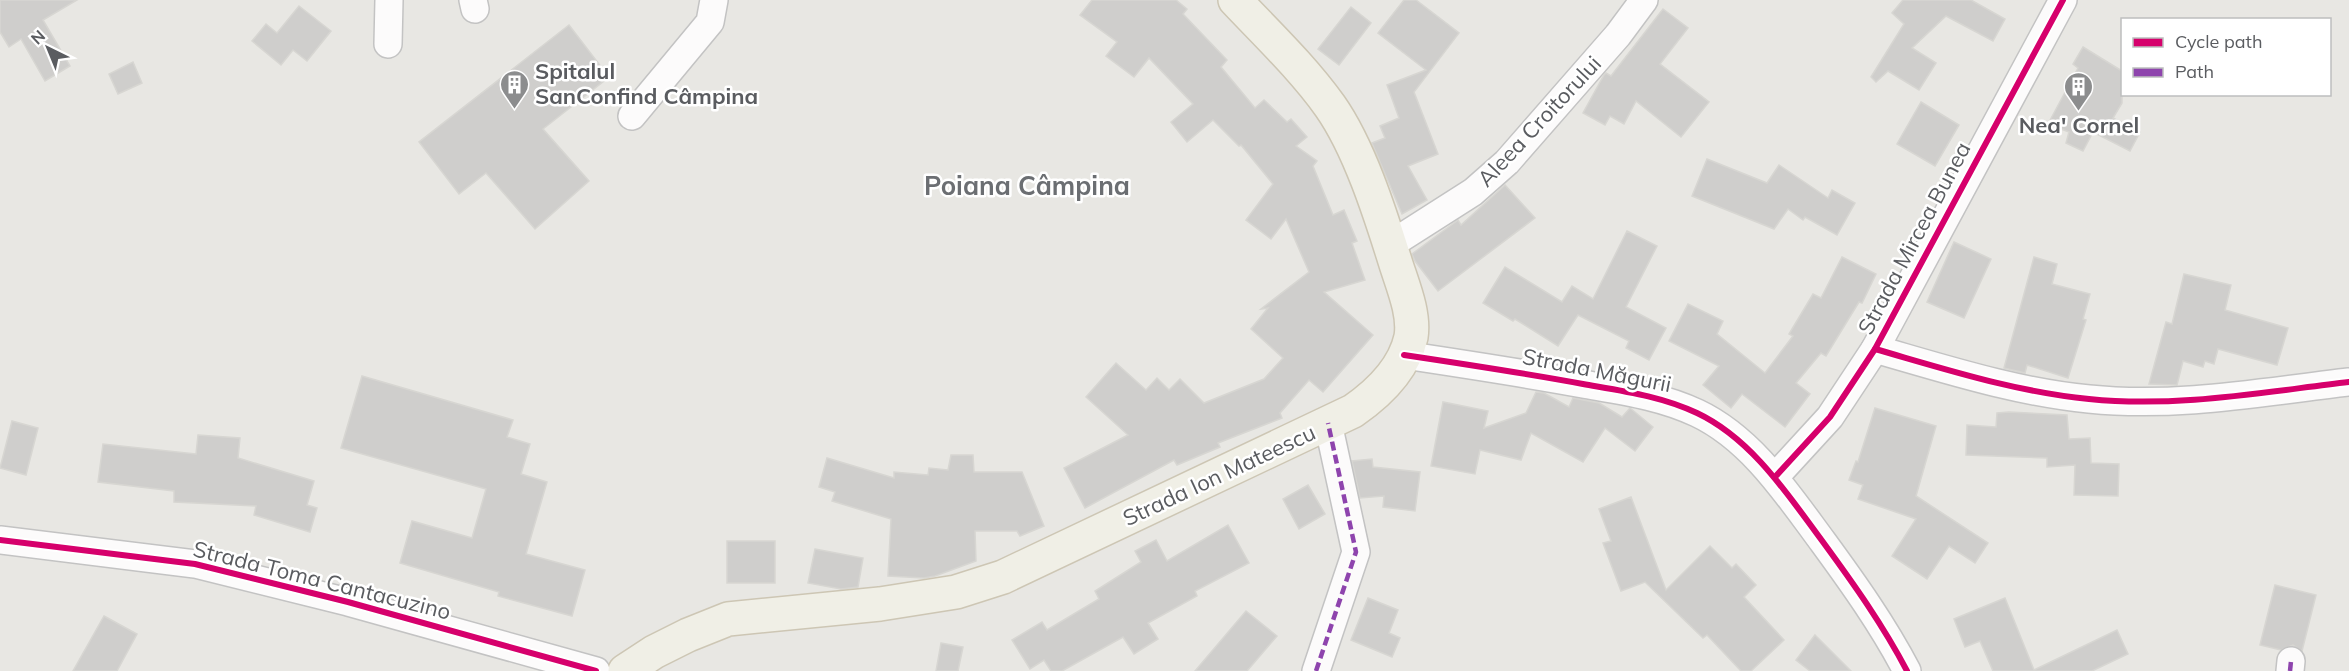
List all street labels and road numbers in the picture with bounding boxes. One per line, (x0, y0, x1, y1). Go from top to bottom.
street label: Aleea Croitorului (1471, 50, 1607, 192)
street label: Strada Mircea Bunea (1851, 137, 1977, 339)
street label: Strada Măgurii (1520, 342, 1674, 398)
street label: Strada Ion Mateescu (1118, 418, 1320, 532)
street label: Strada Toma Cantacuzino (190, 534, 454, 626)

